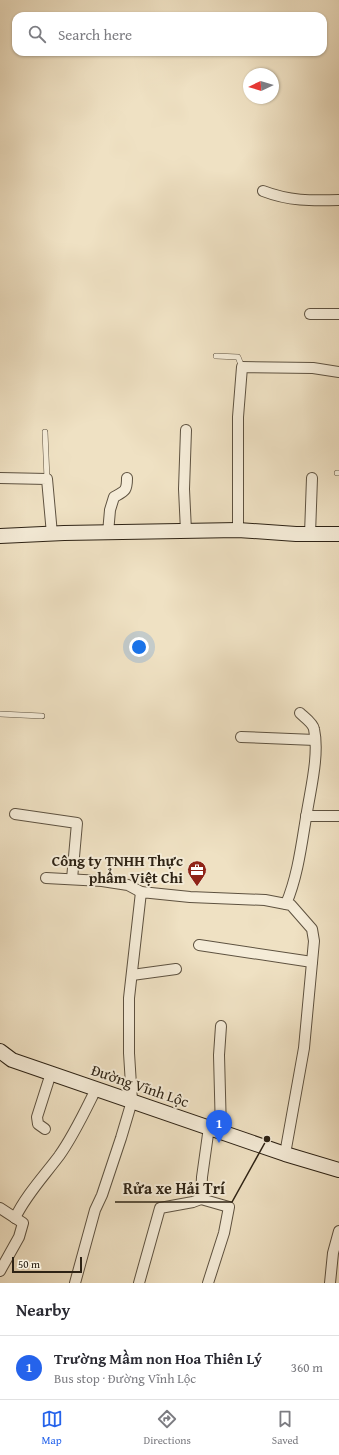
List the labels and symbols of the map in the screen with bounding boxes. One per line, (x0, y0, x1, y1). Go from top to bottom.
north arrow (243, 68, 279, 104)
your location (129, 637, 149, 657)
place label: Công ty TNHH Thực phẩm Việt Chi (52, 850, 183, 888)
office icon: Công ty TNHH Thực phẩm Việt Chi (186, 859, 208, 887)
street label: Đường Vĩnh Lộc (89, 1059, 192, 1112)
pin: 1 (206, 1110, 232, 1143)
callout: Rửa xe Hải Trí (115, 1174, 232, 1202)
text: Rửa xe Hải Trí (123, 1176, 226, 1200)
scale bar (12, 1255, 82, 1274)

